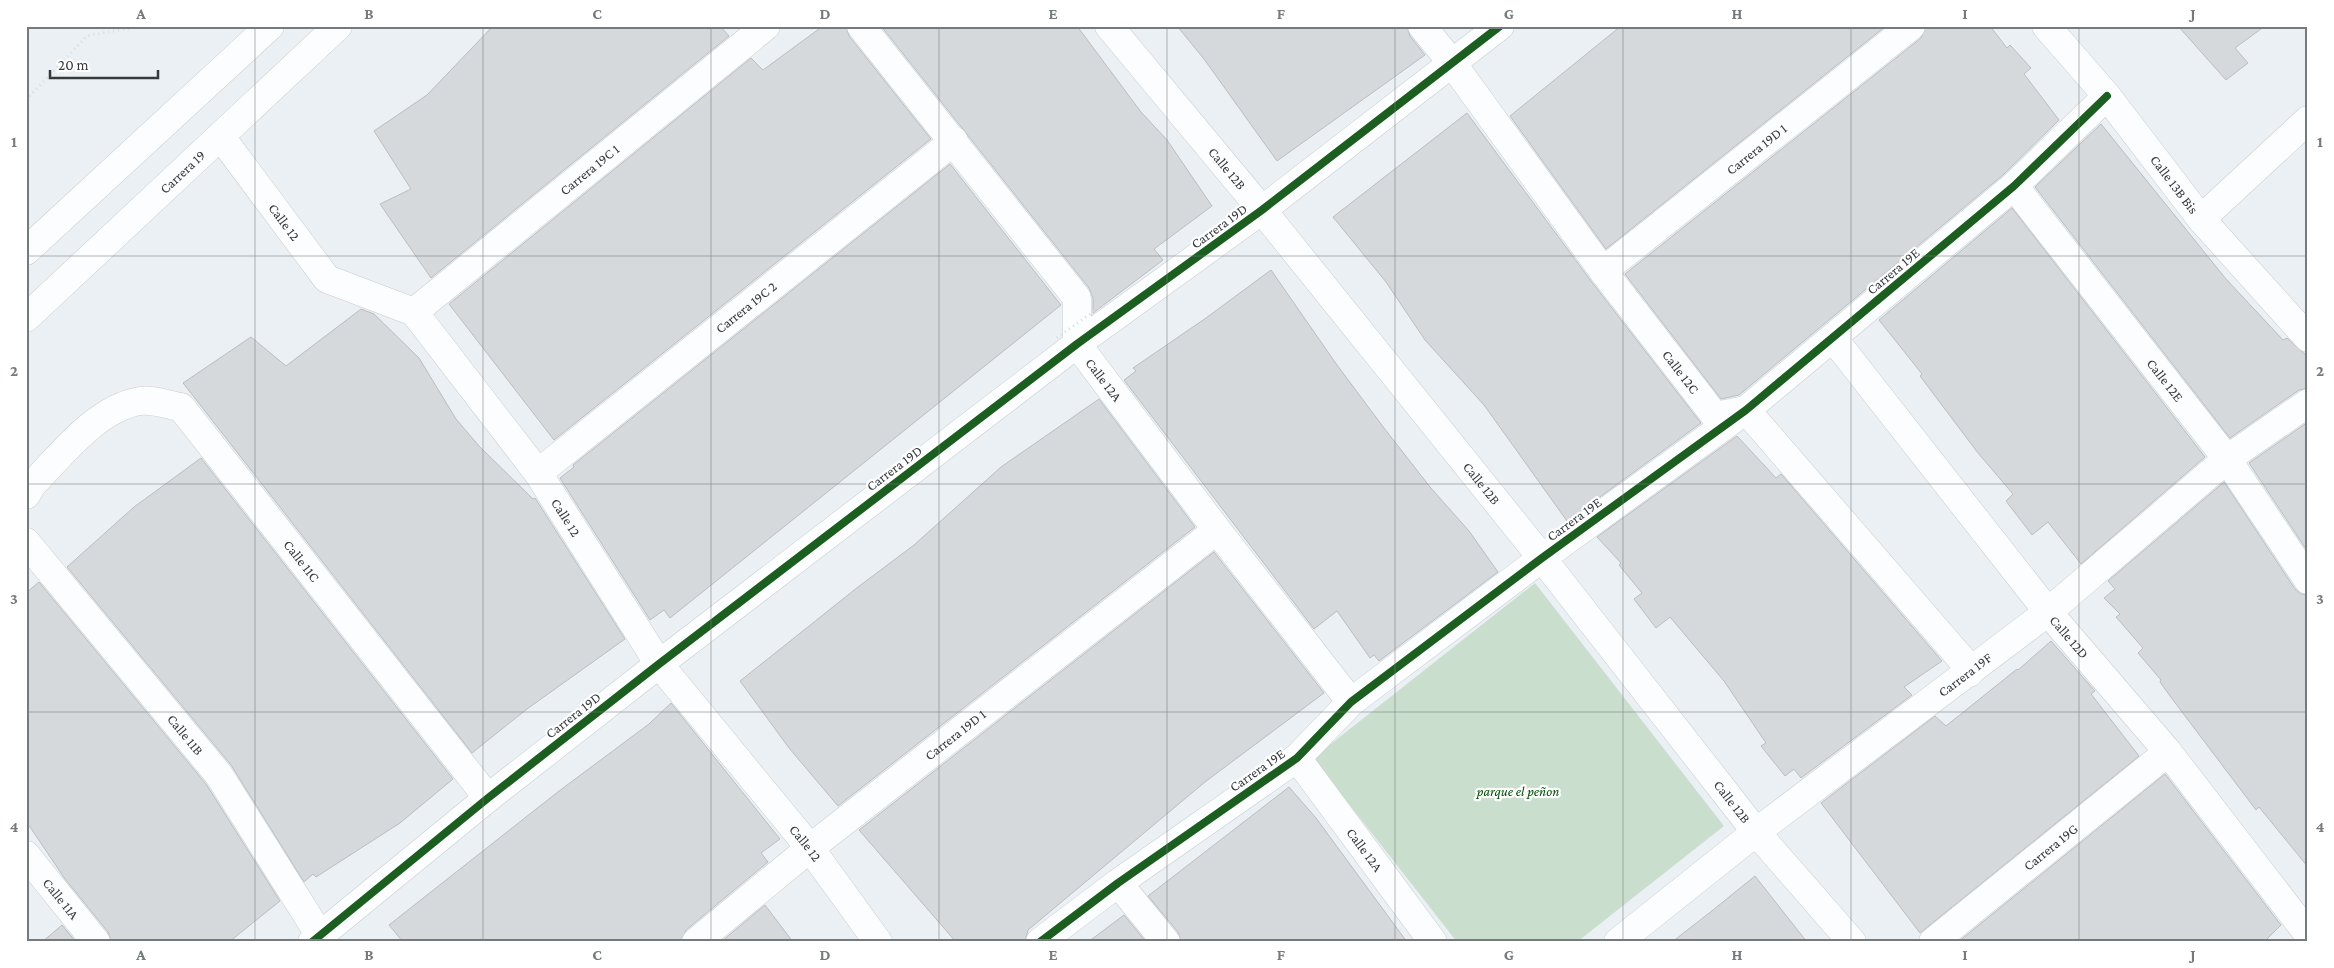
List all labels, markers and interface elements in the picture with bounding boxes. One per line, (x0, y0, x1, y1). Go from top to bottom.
text: A (135, 5, 146, 22)
text: B (364, 5, 374, 22)
text: C (592, 5, 602, 22)
text: D (819, 5, 831, 22)
text: E (1048, 5, 1058, 22)
text: F (1277, 5, 1286, 22)
text: G (1504, 5, 1514, 22)
text: H (1732, 5, 1743, 22)
text: I (1962, 5, 1968, 22)
text: J (2188, 5, 2196, 22)
scale bar (50, 48, 158, 80)
text: 20 m (58, 57, 89, 73)
street label: Carrera 19D 1 (1723, 120, 1790, 178)
text: 1 (11, 133, 17, 150)
text: 1 (2317, 133, 2323, 150)
street label: Carrera 19C 1 (557, 140, 623, 198)
street label: Calle 12B (1205, 144, 1250, 193)
street label: Carrera 19 (156, 147, 208, 197)
street label: Calle 13B Bis (2147, 152, 2202, 217)
street label: Calle 12 (265, 200, 304, 244)
street label: Carrera 19D (1188, 200, 1250, 252)
street label: Carrera 19E (1863, 244, 1923, 298)
street label: Carrera 19C 2 (712, 278, 780, 336)
street label: Calle 12C (1659, 347, 1703, 397)
street label: Calle 12A (1082, 355, 1125, 405)
street label: Calle 12E (2144, 355, 2187, 405)
text: 2 (10, 362, 18, 379)
text: 2 (2316, 362, 2324, 379)
street label: Carrera 19D (863, 442, 925, 494)
street label: Calle 12B (1460, 459, 1504, 508)
street label: Carrera 19E (1544, 494, 1605, 544)
street label: Calle 12 (548, 495, 584, 540)
street label: Calle 11C (280, 537, 323, 585)
text: 3 (10, 590, 18, 607)
text: 3 (2316, 590, 2324, 607)
street label: Calle 12D (2046, 612, 2092, 662)
street label: Carrera 19F (1935, 649, 1995, 700)
street label: Carrera 19D (542, 689, 604, 741)
street label: Carrera 19D 1 (922, 706, 989, 763)
street label: Calle 11B (164, 711, 207, 758)
street label: Carrera 19E (1226, 745, 1288, 795)
street label: Calle 12B (1711, 777, 1754, 826)
park label: parque el peñon (1476, 783, 1559, 799)
text: 4 (10, 818, 19, 835)
text: 4 (2316, 818, 2325, 835)
street label: Carrera 19G (2020, 820, 2081, 874)
street label: Calle 12 (786, 822, 825, 865)
street label: Calle 12A (1343, 825, 1386, 875)
street label: Calle 11A (40, 875, 82, 922)
text: A (135, 946, 146, 963)
text: B (364, 946, 374, 963)
text: C (592, 946, 602, 963)
text: D (819, 946, 831, 963)
text: E (1048, 946, 1058, 963)
text: F (1277, 946, 1286, 963)
text: G (1504, 946, 1514, 963)
text: H (1732, 946, 1743, 963)
text: I (1962, 946, 1968, 963)
text: J (2188, 946, 2196, 963)

